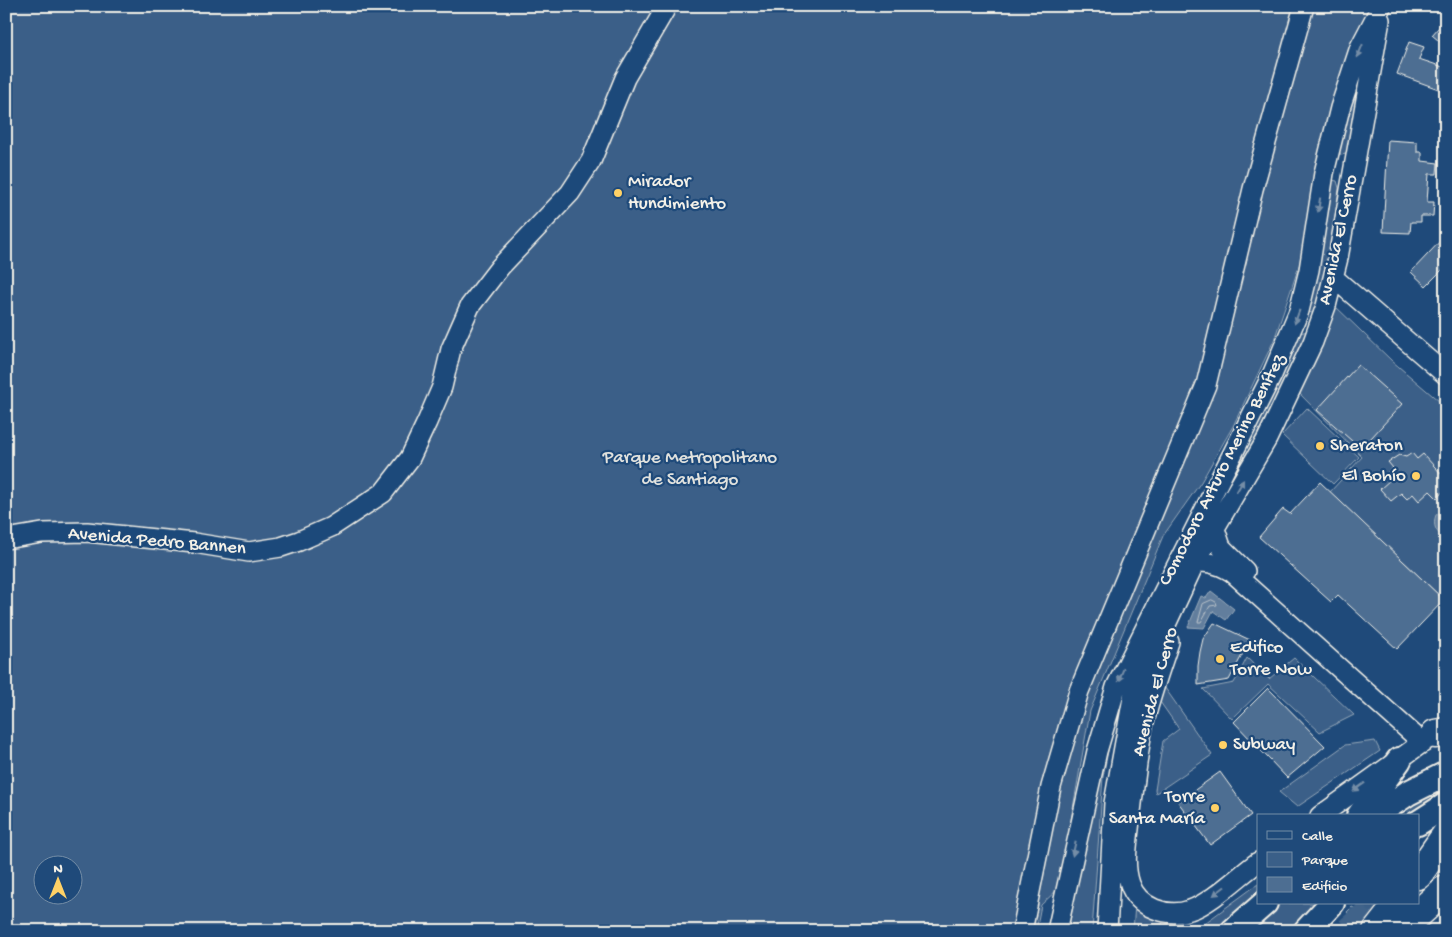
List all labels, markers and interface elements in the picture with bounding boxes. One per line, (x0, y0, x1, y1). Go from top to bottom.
one-way arrow (1355, 44, 1363, 58)
place label: Mirador Hundimiento (628, 171, 726, 216)
street label: Avenida El Cerro (1314, 173, 1364, 307)
marker: Mirador Hundimiento (612, 187, 624, 199)
one-way arrow (1315, 197, 1323, 213)
one-way arrow (1293, 310, 1301, 325)
street label: Comodoro Arturo Merino Benítez (1154, 350, 1292, 590)
place label: Sheraton (1330, 435, 1403, 458)
marker: Sheraton (1314, 440, 1326, 452)
park label: Parque Metropolitano de Santiago (602, 447, 777, 492)
place label: El Bohío (1342, 465, 1406, 488)
marker: El Bohío (1410, 470, 1422, 482)
one-way arrow (1235, 480, 1244, 493)
street label: Avenida Pedro Bannen (67, 523, 247, 561)
street label: Avenida El Cerro (1128, 625, 1184, 759)
place label: Edifico Torre Now (1229, 637, 1312, 682)
marker: Edifico Torre Now (1214, 653, 1226, 665)
one-way arrow (1117, 668, 1125, 682)
place label: Subway (1233, 734, 1296, 757)
marker: Subway (1217, 739, 1229, 751)
one-way arrow (1352, 782, 1366, 792)
place label: Torre Santa María (1109, 786, 1206, 831)
marker: Torre Santa María (1209, 802, 1221, 814)
legend (1257, 814, 1420, 904)
text: Calle (1302, 828, 1333, 846)
one-way arrow (1070, 841, 1078, 857)
text: Parque (1301, 852, 1348, 870)
north arrow (32, 854, 82, 904)
text: N (53, 861, 63, 878)
text: Edificio (1302, 878, 1348, 896)
one-way arrow (1213, 886, 1226, 897)

